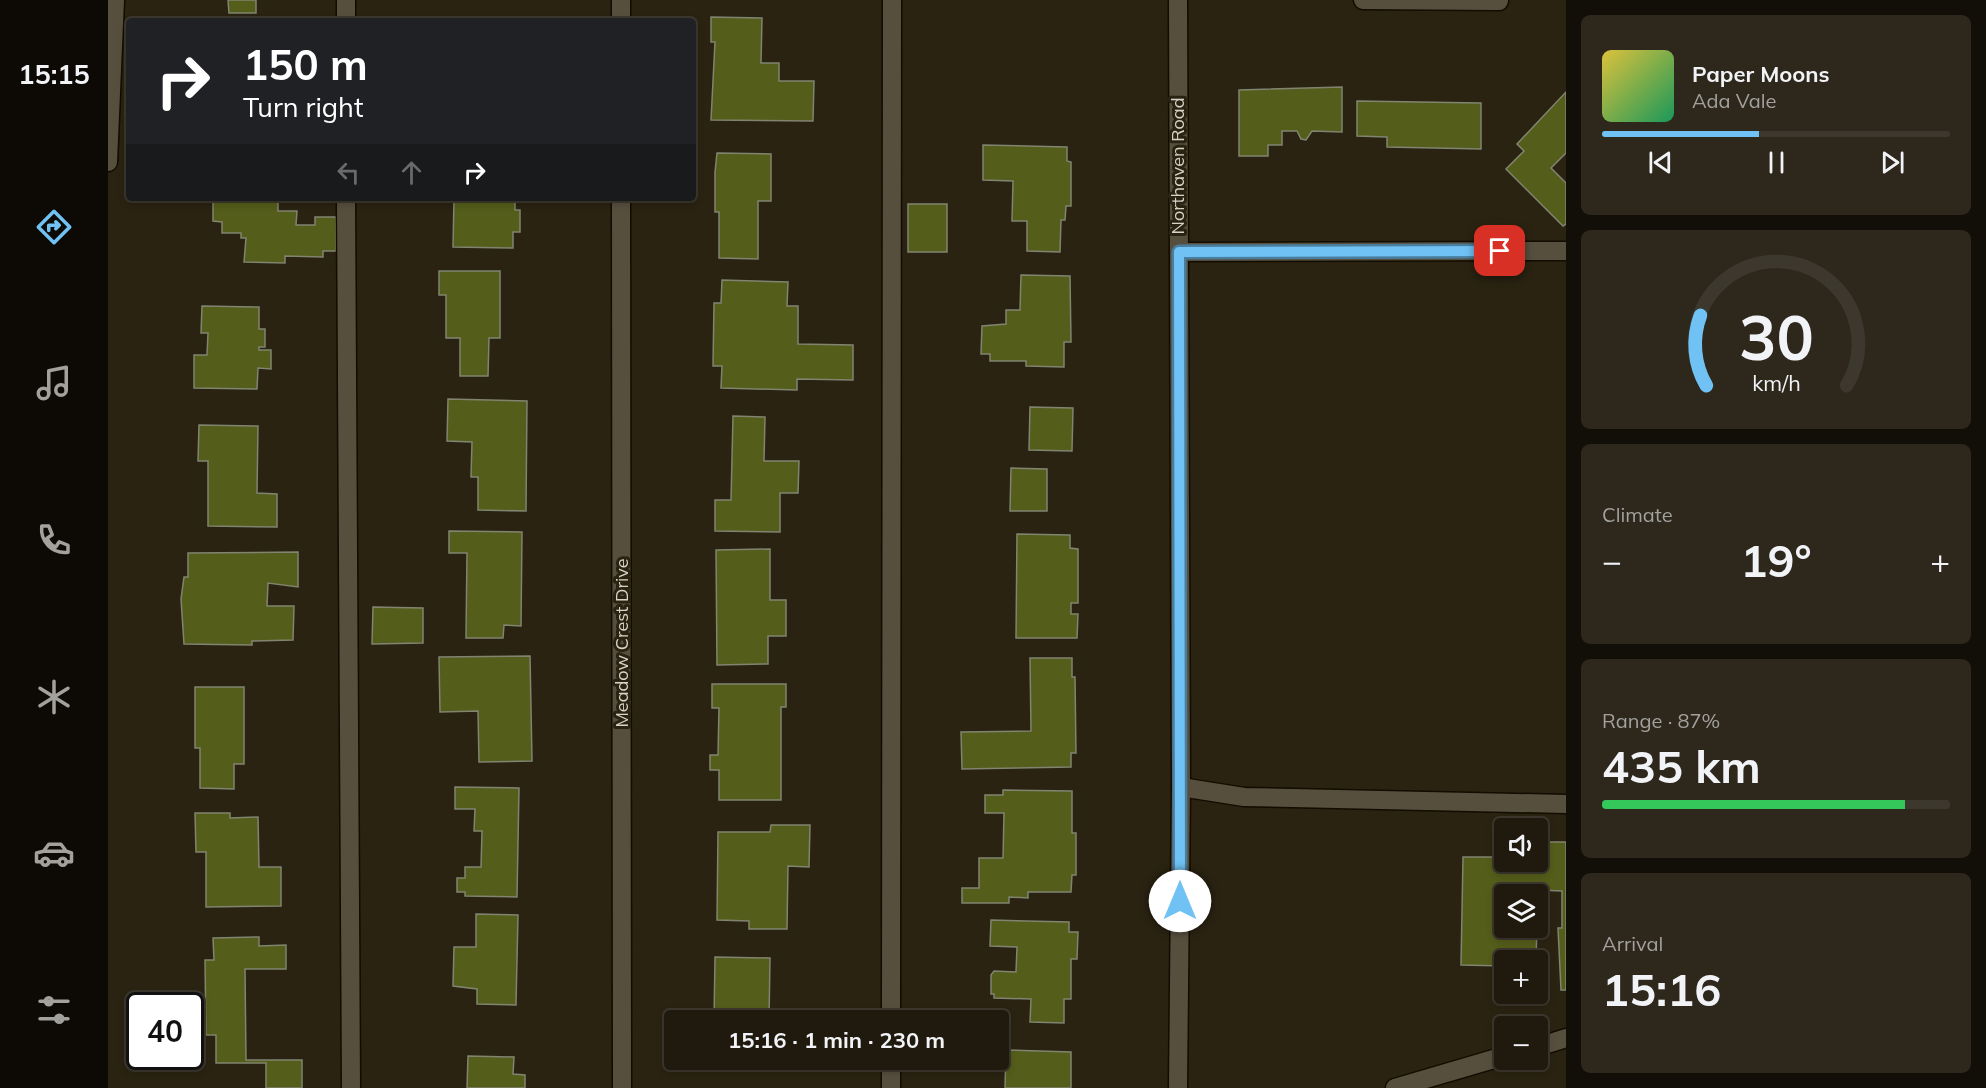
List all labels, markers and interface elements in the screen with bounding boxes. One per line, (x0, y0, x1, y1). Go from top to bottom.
text: 150 m (243, 38, 368, 91)
icon: right (144, 42, 222, 120)
text: 15:15 (18, 57, 90, 91)
text: Paper Moons (1692, 60, 1830, 88)
text: Ada Vale (1692, 88, 1776, 113)
text: Turn right (243, 90, 363, 124)
street label: Northaven Road (1166, 98, 1189, 234)
icon: previous (1644, 146, 1677, 179)
icon: pause (1760, 146, 1793, 179)
icon: next (1876, 146, 1909, 179)
icon: left (332, 156, 365, 189)
icon: ahead (395, 156, 428, 189)
icon: right (458, 156, 491, 189)
icon: directions (33, 206, 75, 248)
pin (1474, 225, 1525, 276)
icon: arrive (1483, 234, 1516, 267)
text: 30 (1739, 298, 1813, 377)
icon: music (33, 362, 75, 404)
text: km/h (1752, 370, 1800, 397)
text: Climate (1602, 502, 1673, 527)
icon: phone (33, 519, 75, 561)
text: 19° (1740, 532, 1812, 588)
text: − (1602, 540, 1622, 581)
text: + (1930, 540, 1950, 581)
street label: Meadow Crest Drive (610, 558, 633, 728)
icon: climate (33, 676, 75, 718)
text: Range · 87% (1602, 708, 1720, 733)
text: 435 km (1602, 738, 1761, 794)
map controls (1494, 818, 1548, 1070)
button: sound (1494, 818, 1548, 872)
icon: car (33, 832, 75, 874)
position arrow (1148, 869, 1212, 933)
button: layers (1494, 884, 1548, 938)
text: Arrival (1602, 931, 1663, 956)
button: + (1494, 950, 1548, 1004)
text: 15:16 (1602, 961, 1721, 1017)
icon: filters (33, 989, 75, 1031)
speed limit sign: 40 (126, 992, 204, 1070)
button: − (1494, 1016, 1548, 1070)
text: 15:16 · 1 min · 230 m (728, 1026, 945, 1054)

